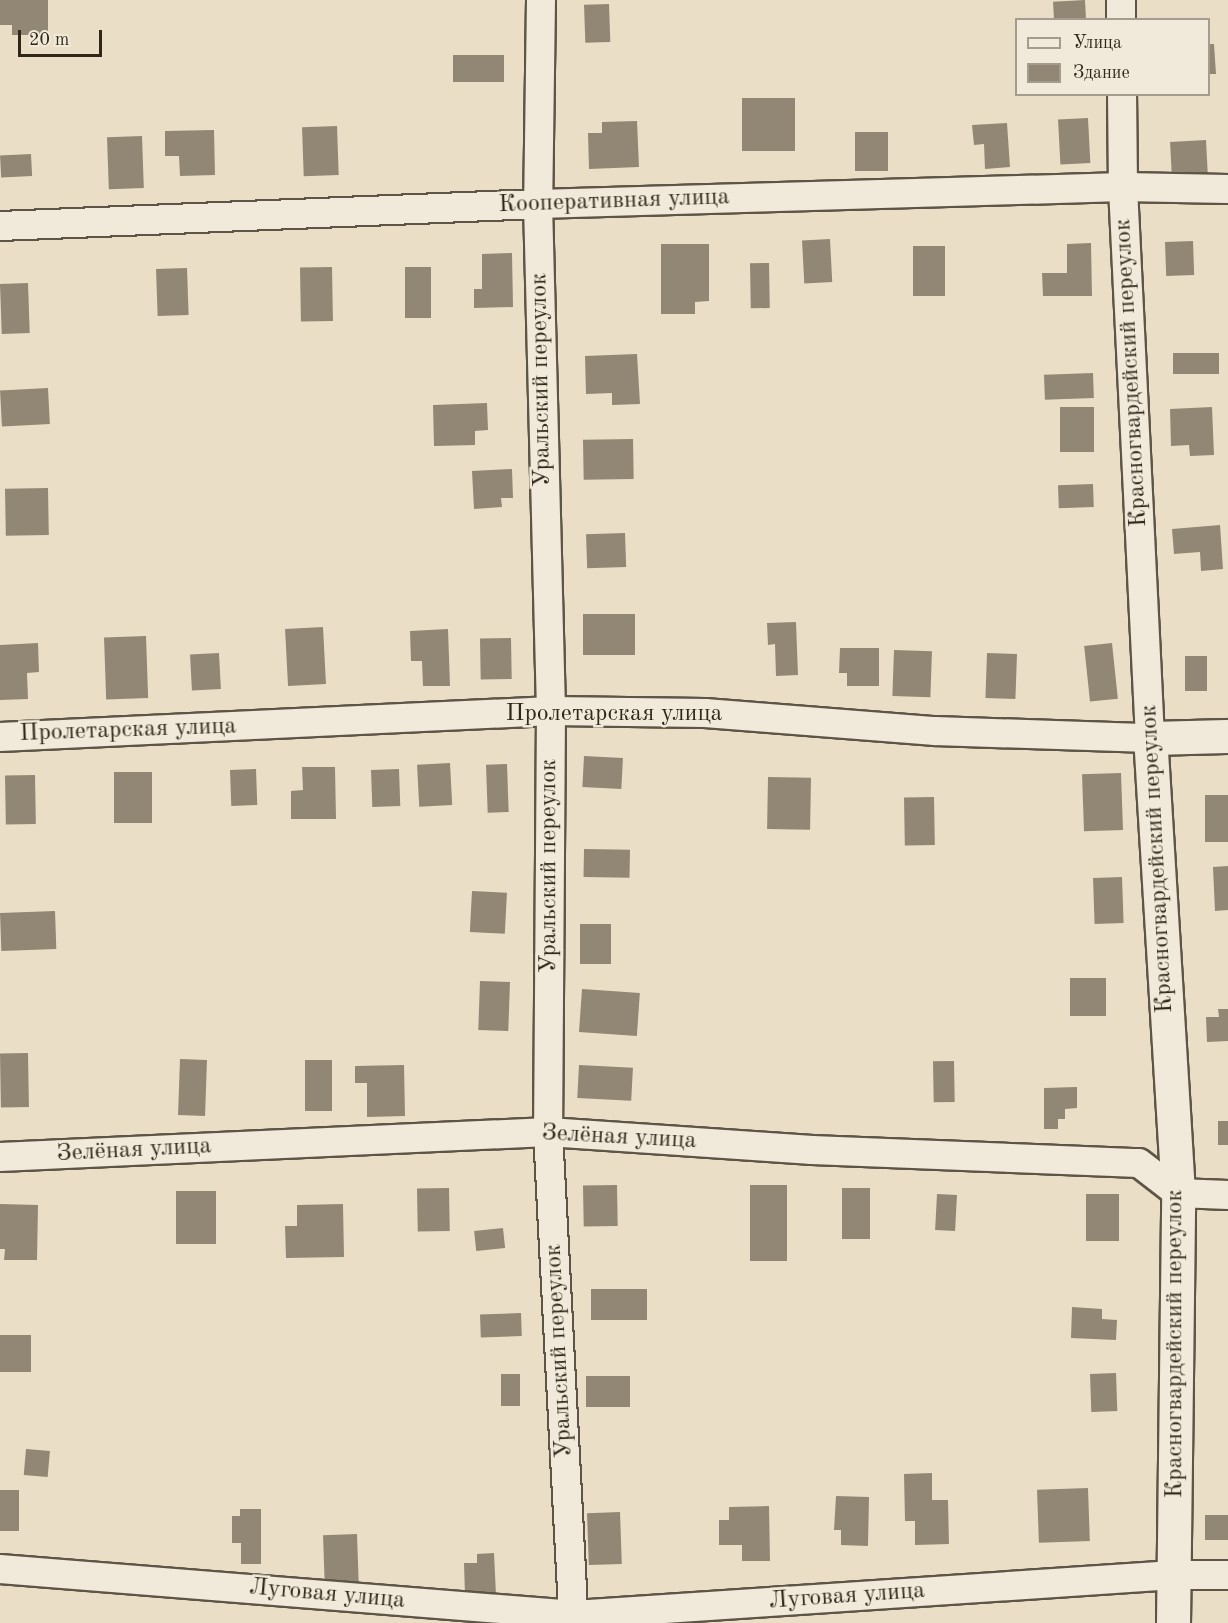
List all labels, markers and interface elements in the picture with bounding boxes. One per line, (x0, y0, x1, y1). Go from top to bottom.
scale bar (21, 18, 105, 56)
legend (1015, 18, 1210, 96)
text: 20 m (29, 31, 69, 49)
text: Улица (1073, 34, 1122, 52)
text: Здание (1073, 64, 1130, 82)
street label: Кооперативная улица (498, 184, 730, 220)
street label: Красногвардейский переулок (1110, 218, 1154, 528)
street label: Уральский переулок (526, 273, 558, 487)
street label: Пролетарская улица (506, 701, 722, 729)
street label: Красногвардейский переулок (1136, 704, 1180, 1014)
street label: Пролетарская улица (19, 713, 237, 749)
street label: Уральский переулок (536, 759, 564, 973)
street label: Зелёная улица (541, 1120, 697, 1156)
street label: Зелёная улица (56, 1133, 212, 1169)
street label: Красногвардейский переулок (1162, 1190, 1190, 1498)
street label: Уральский переулок (540, 1243, 580, 1459)
street label: Луговая улица (248, 1574, 406, 1616)
street label: Луговая улица (768, 1577, 926, 1617)

